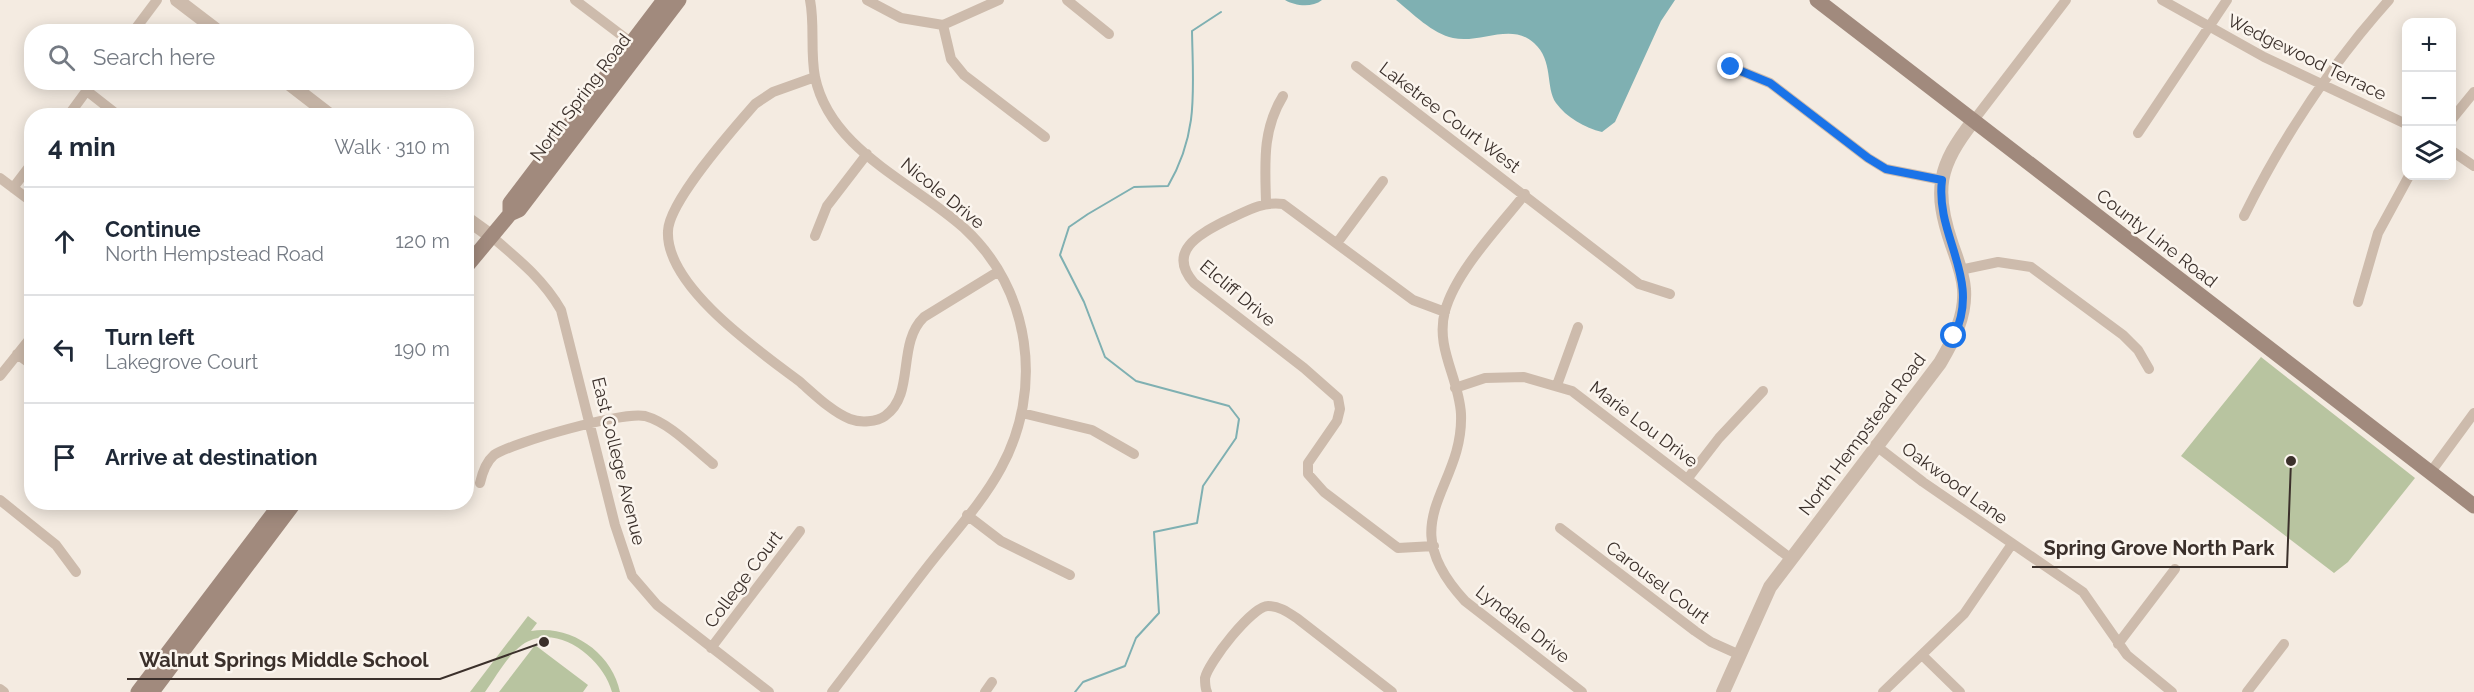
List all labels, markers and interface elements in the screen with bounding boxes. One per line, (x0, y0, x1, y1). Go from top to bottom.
street label: Wedgewood Terrace (2224, 9, 2390, 105)
map controls (2402, 18, 2456, 180)
button: + (2402, 18, 2456, 72)
search box (24, 24, 474, 90)
street label: North Spring Road (525, 29, 635, 165)
icon: search (45, 41, 78, 74)
text: Search here (93, 44, 215, 70)
route end (1717, 53, 1743, 79)
street label: Laketree Court West (1376, 57, 1524, 177)
button: − (2402, 72, 2456, 126)
button: layers (2402, 126, 2456, 180)
text: 4 min (48, 132, 116, 162)
text: Walk · 310 m (334, 135, 450, 159)
street label: Nicole Drive (897, 153, 989, 233)
street label: County Line Road (2092, 184, 2222, 292)
text: Continue (105, 216, 201, 242)
icon: ahead (48, 225, 81, 258)
text: 120 m (395, 229, 450, 253)
text: North Hempstead Road (105, 242, 324, 266)
street label: Elcliff Drive (1196, 255, 1280, 331)
route start (1940, 322, 1966, 348)
text: Turn left (105, 324, 195, 350)
icon: left (48, 333, 81, 366)
text: 190 m (394, 337, 450, 361)
street label: North Hempstead Road (1794, 349, 1930, 519)
text: Lakegrove Court (105, 350, 258, 374)
street label: East College Avenue (588, 375, 650, 548)
street label: Marie Lou Drive (1586, 376, 1703, 472)
street label: Oakwood Lane (1898, 438, 2012, 529)
icon: arrive (48, 441, 81, 474)
text: Arrive at destination (105, 444, 318, 470)
street label: College Court (700, 526, 786, 632)
callout: Spring Grove North Park (2032, 529, 2287, 567)
street label: Carousel Court (1602, 536, 1714, 628)
text: Spring Grove North Park (2044, 536, 2275, 560)
street label: Lyndale Drive (1472, 581, 1574, 667)
callout: Walnut Springs Middle School (127, 641, 440, 679)
text: Walnut Springs Middle School (139, 648, 429, 672)

